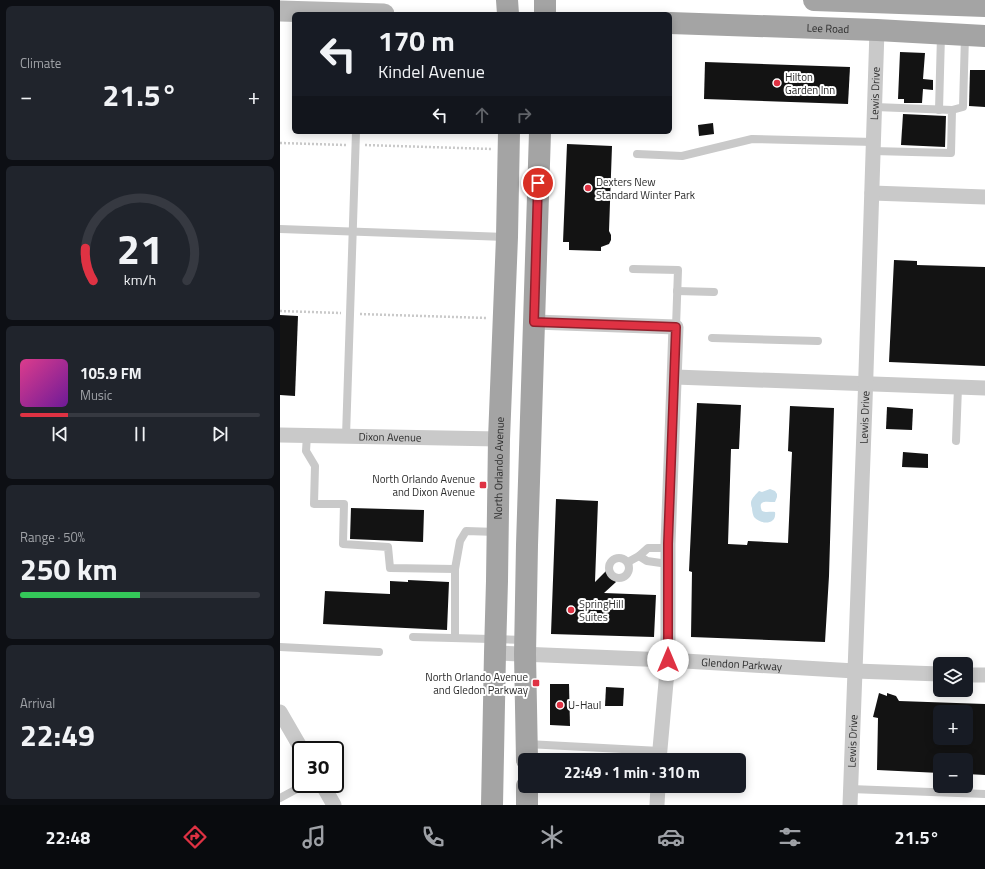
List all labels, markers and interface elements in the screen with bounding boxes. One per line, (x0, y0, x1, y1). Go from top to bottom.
text: 170 m (378, 19, 455, 62)
street label: Lee Road (806, 20, 850, 37)
icon: left (312, 28, 364, 80)
text: Climate (20, 53, 61, 73)
text: Kindel Avenue (378, 58, 485, 85)
street label: Lewis Drive (866, 66, 884, 120)
place label: Hilton Garden Inn (785, 69, 835, 98)
text: 21.5° (103, 72, 177, 118)
marker: Hilton Garden Inn (772, 78, 782, 88)
text: − (20, 79, 32, 113)
text: + (248, 79, 260, 113)
icon: left (429, 104, 451, 126)
icon: ahead (471, 104, 493, 126)
icon: right (513, 104, 535, 126)
pin (521, 166, 555, 200)
icon: arrive (527, 172, 549, 194)
place label: Dexters New Standard Winter Park (596, 174, 696, 203)
marker: Dexters New Standard Winter Park (583, 183, 593, 193)
text: 21 (117, 216, 163, 279)
text: km/h (124, 268, 156, 290)
text: 105.9 FM (80, 362, 142, 385)
text: Music (80, 385, 112, 405)
street label: Lewis Drive (855, 390, 873, 444)
street label: North Orlando Avenue (490, 416, 508, 520)
icon: previous (49, 423, 71, 445)
icon: pause (129, 423, 151, 445)
icon: next (209, 423, 231, 445)
street label: Dixon Avenue (358, 428, 422, 446)
place label: North Orlando Avenue and Dixon Avenue (372, 471, 475, 500)
marker: North Orlando Avenue and Dixon Avenue (478, 480, 488, 490)
text: Range · 50% (20, 527, 85, 547)
text: 250 km (20, 546, 118, 592)
place label: SpringHill Suites (579, 596, 623, 625)
marker: SpringHill Suites (566, 605, 576, 615)
position arrow (647, 639, 689, 681)
street label: Glendon Parkway (701, 654, 783, 675)
map controls (933, 657, 973, 793)
button: layers (933, 657, 973, 697)
place label: North Orlando Avenue and Gledon Parkway (425, 669, 529, 698)
marker: North Orlando Avenue and Gledon Parkway (531, 678, 541, 688)
text: Arrival (20, 693, 55, 713)
place label: U-Haul (568, 697, 601, 713)
marker: U-Haul (555, 700, 565, 710)
button: + (933, 705, 973, 745)
text: 22:49 (20, 712, 95, 758)
street label: Lewis Drive (843, 714, 861, 768)
speed limit sign: 30 (292, 741, 344, 793)
button: − (933, 753, 973, 793)
text: 22:49 · 1 min · 310 m (564, 761, 700, 784)
icon: directions (181, 823, 209, 851)
icon: music (300, 823, 328, 851)
icon: phone (419, 823, 447, 851)
icon: climate (538, 823, 566, 851)
icon: car (657, 823, 685, 851)
icon: filters (776, 823, 804, 851)
text: 22:48 (45, 824, 90, 851)
text: 21.5° (895, 824, 940, 851)

